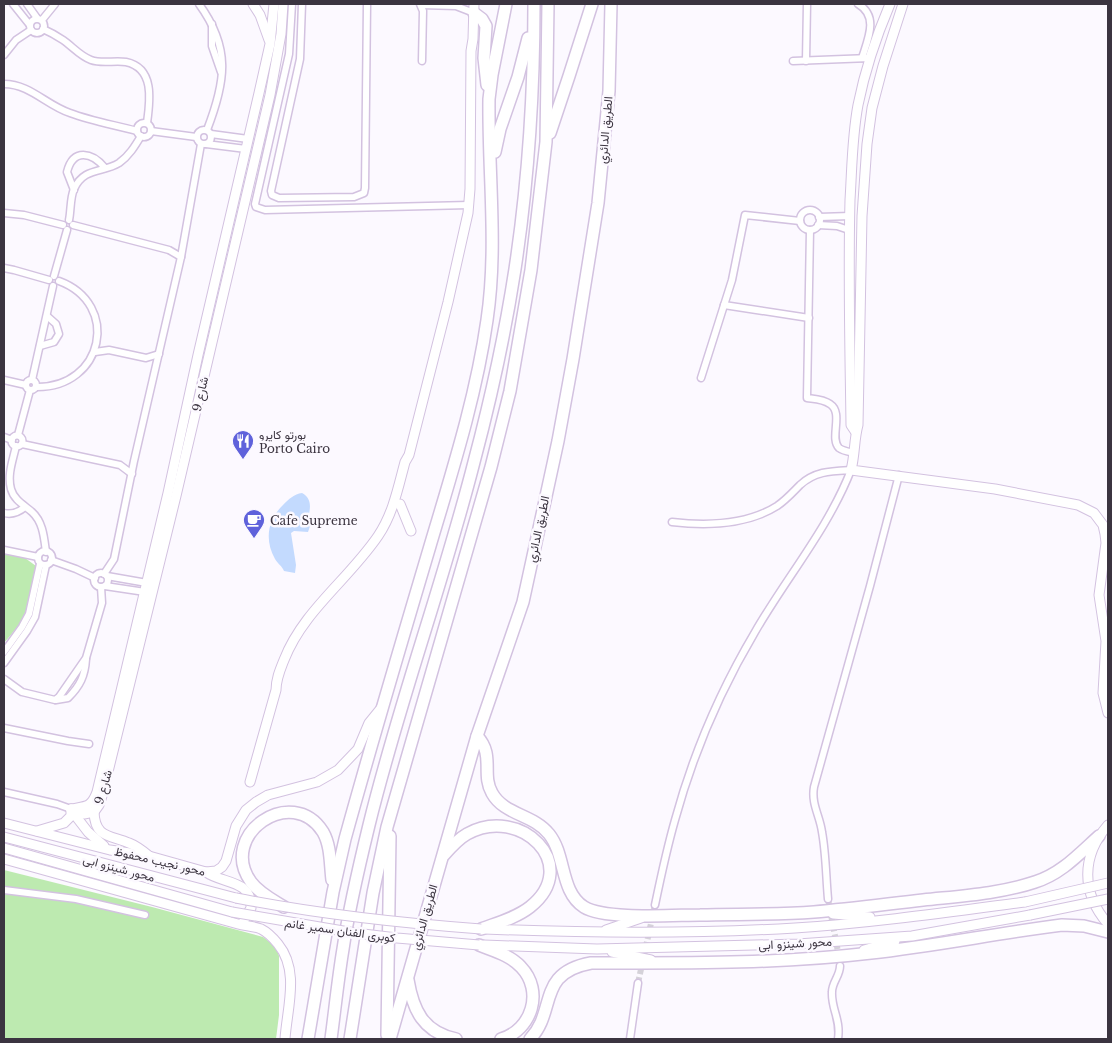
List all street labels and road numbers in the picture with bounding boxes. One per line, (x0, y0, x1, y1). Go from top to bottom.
street label: الطريق الدائري (595, 96, 618, 165)
street label: شارع 9 (189, 375, 213, 413)
street label: الطريق الدائري (524, 494, 555, 564)
street label: شارع 9 (91, 768, 117, 807)
street label: محور نجيب محفوظ (113, 843, 207, 880)
street label: محور شينزو ابى (81, 851, 157, 886)
street label: الطريق الدائري (407, 882, 443, 952)
street label: كوبرى الفنان سمير غانم (284, 915, 396, 946)
street label: محور شينزو ابى (758, 934, 832, 953)

